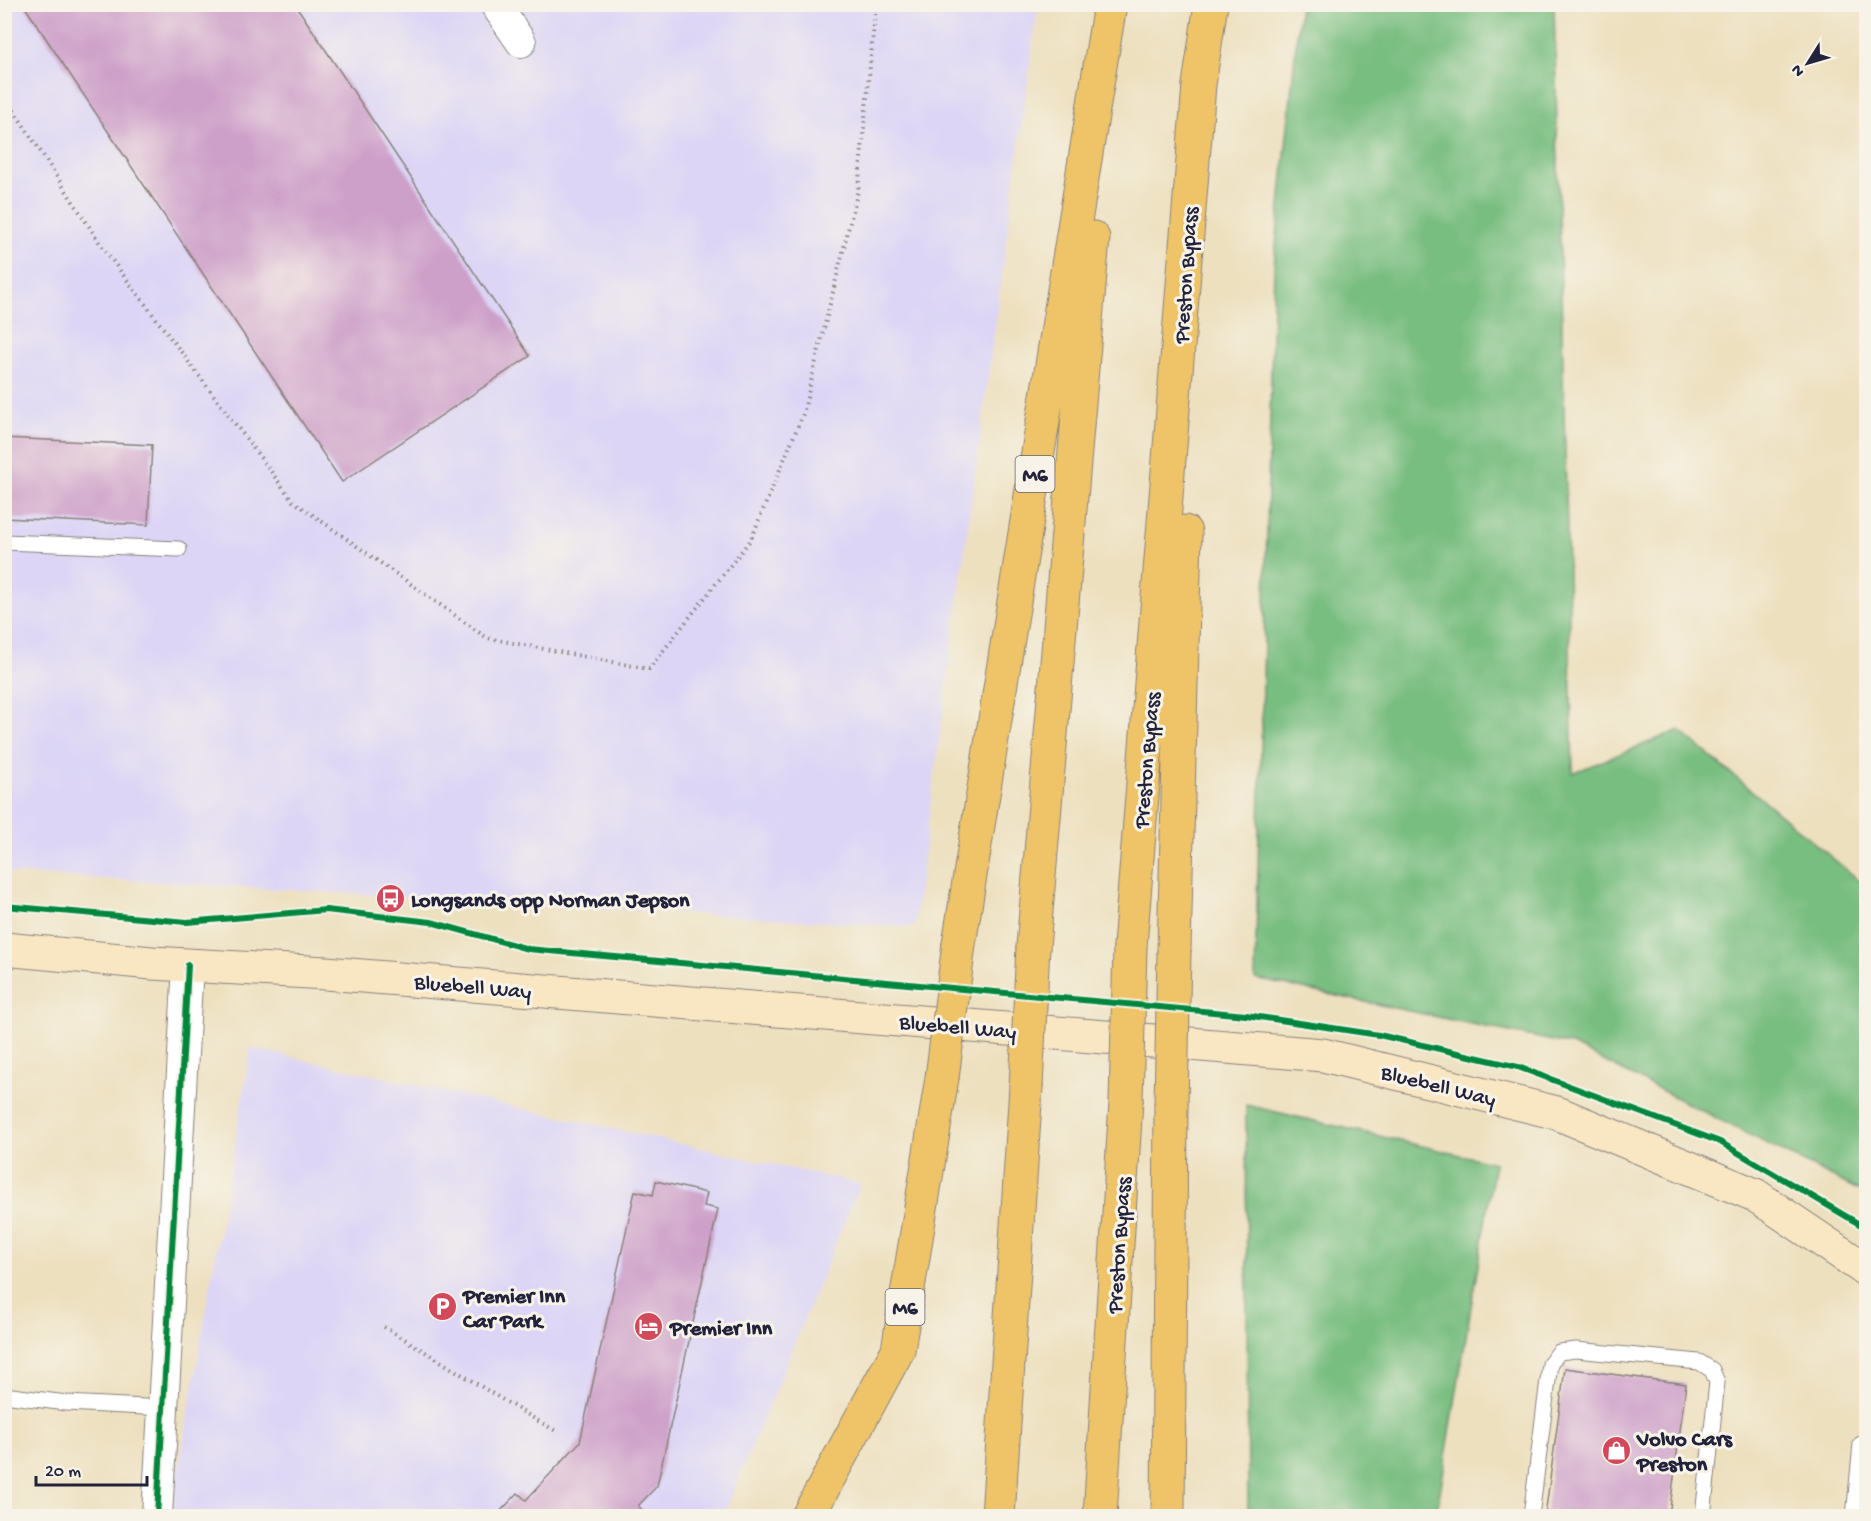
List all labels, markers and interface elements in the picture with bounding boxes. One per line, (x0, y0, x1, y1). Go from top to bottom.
north arrow (1778, 33, 1838, 93)
text: N (1788, 60, 1810, 80)
street label: Preston Bypass (1170, 205, 1206, 345)
road number: M6 (1016, 456, 1054, 492)
street label: Preston Bypass (1130, 690, 1168, 831)
bus stop icon: Longsands opp Norman Jepson (374, 882, 406, 914)
place label: Longsands opp Norman Jepson (411, 889, 690, 915)
street label: Bluebell Way (412, 971, 532, 1007)
street label: Bluebell Way (897, 1011, 1017, 1047)
street label: Bluebell Way (1377, 1061, 1498, 1115)
street label: Preston Bypass (1103, 1175, 1139, 1315)
place label: Premier Inn Car Park (462, 1285, 566, 1336)
road number: M6 (886, 1289, 924, 1325)
parking icon: Premier Inn Car Park (426, 1291, 458, 1323)
hotel icon: Premier Inn (633, 1310, 665, 1342)
place label: Premier Inn (669, 1317, 773, 1343)
place label: Volvo Cars Preston (1636, 1428, 1734, 1479)
shop icon: Volvo Cars Preston (1600, 1434, 1632, 1466)
scale bar (36, 1449, 147, 1487)
text: 20 m (45, 1462, 81, 1483)

